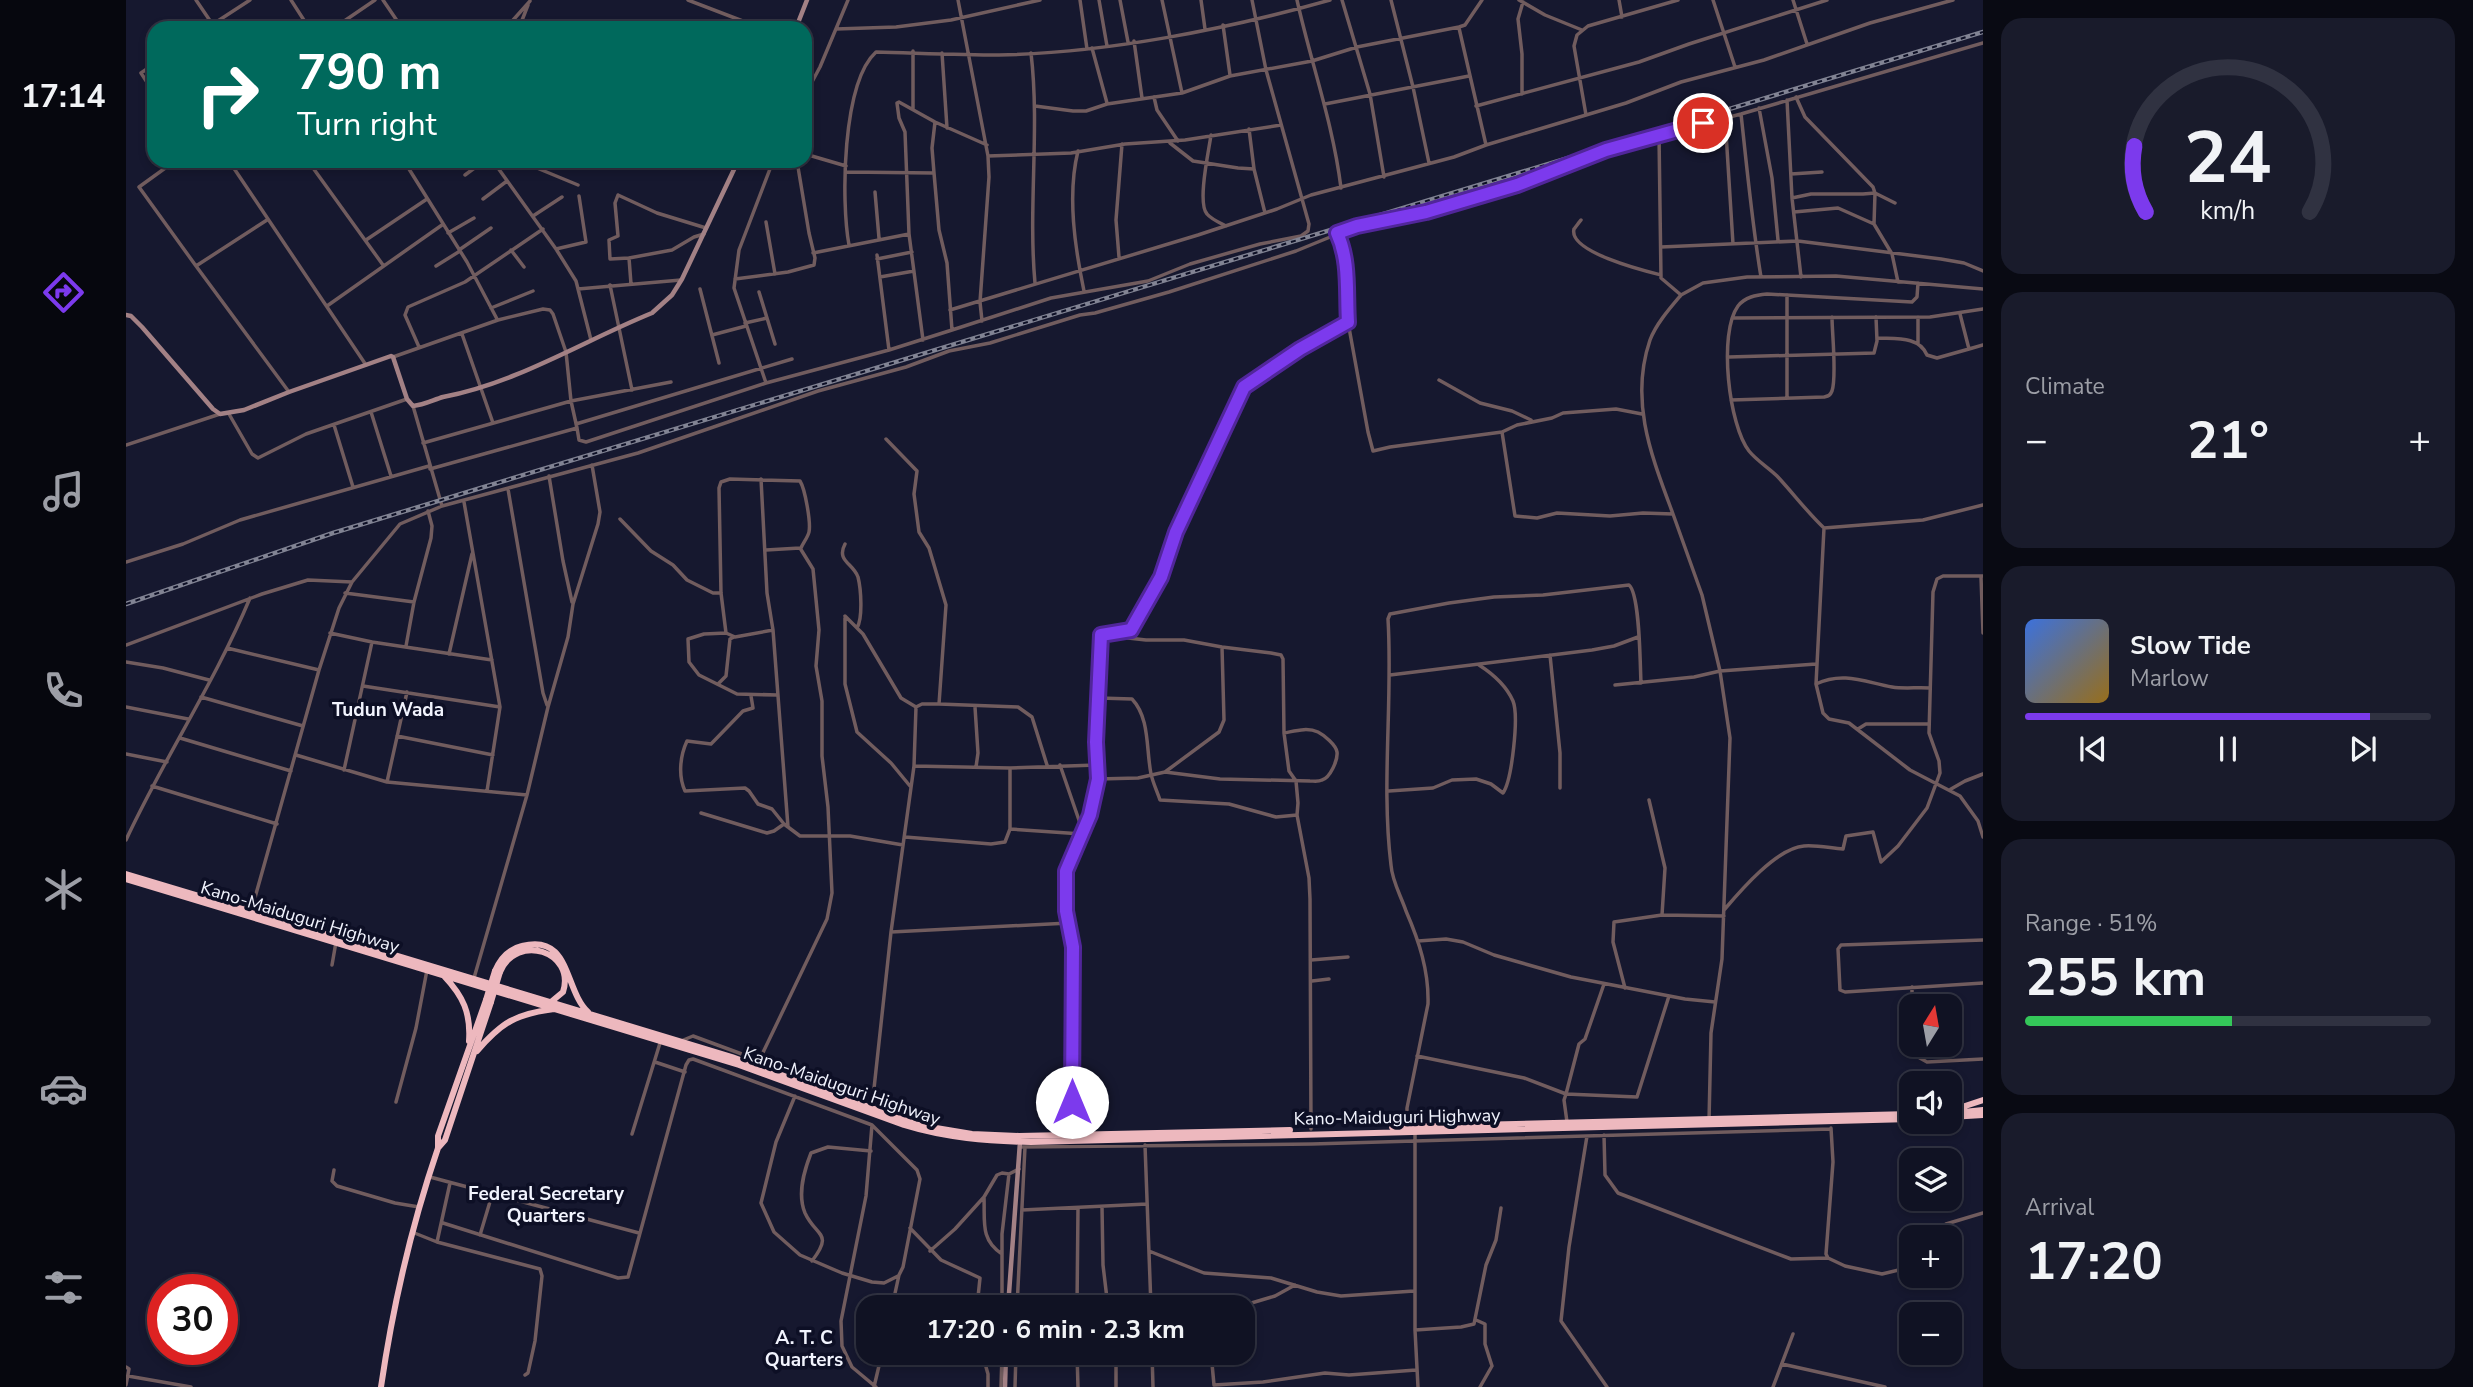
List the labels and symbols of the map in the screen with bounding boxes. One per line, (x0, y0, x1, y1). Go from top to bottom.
pin (1673, 93, 1733, 153)
district label: Tudun Wada (332, 697, 444, 723)
street label: Kano-Maiduguri Highway (198, 875, 403, 959)
north arrow (1899, 994, 1962, 1057)
street label: Kano-Maiduguri Highway (740, 1041, 944, 1131)
position arrow (1035, 1065, 1109, 1139)
street label: Kano-Maiduguri Highway (1293, 1103, 1501, 1131)
district label: Federal Secretary Quarters (468, 1181, 625, 1229)
speed limit sign: 30 (147, 1274, 238, 1365)
district label: A. T. C Quarters (765, 1325, 843, 1373)

